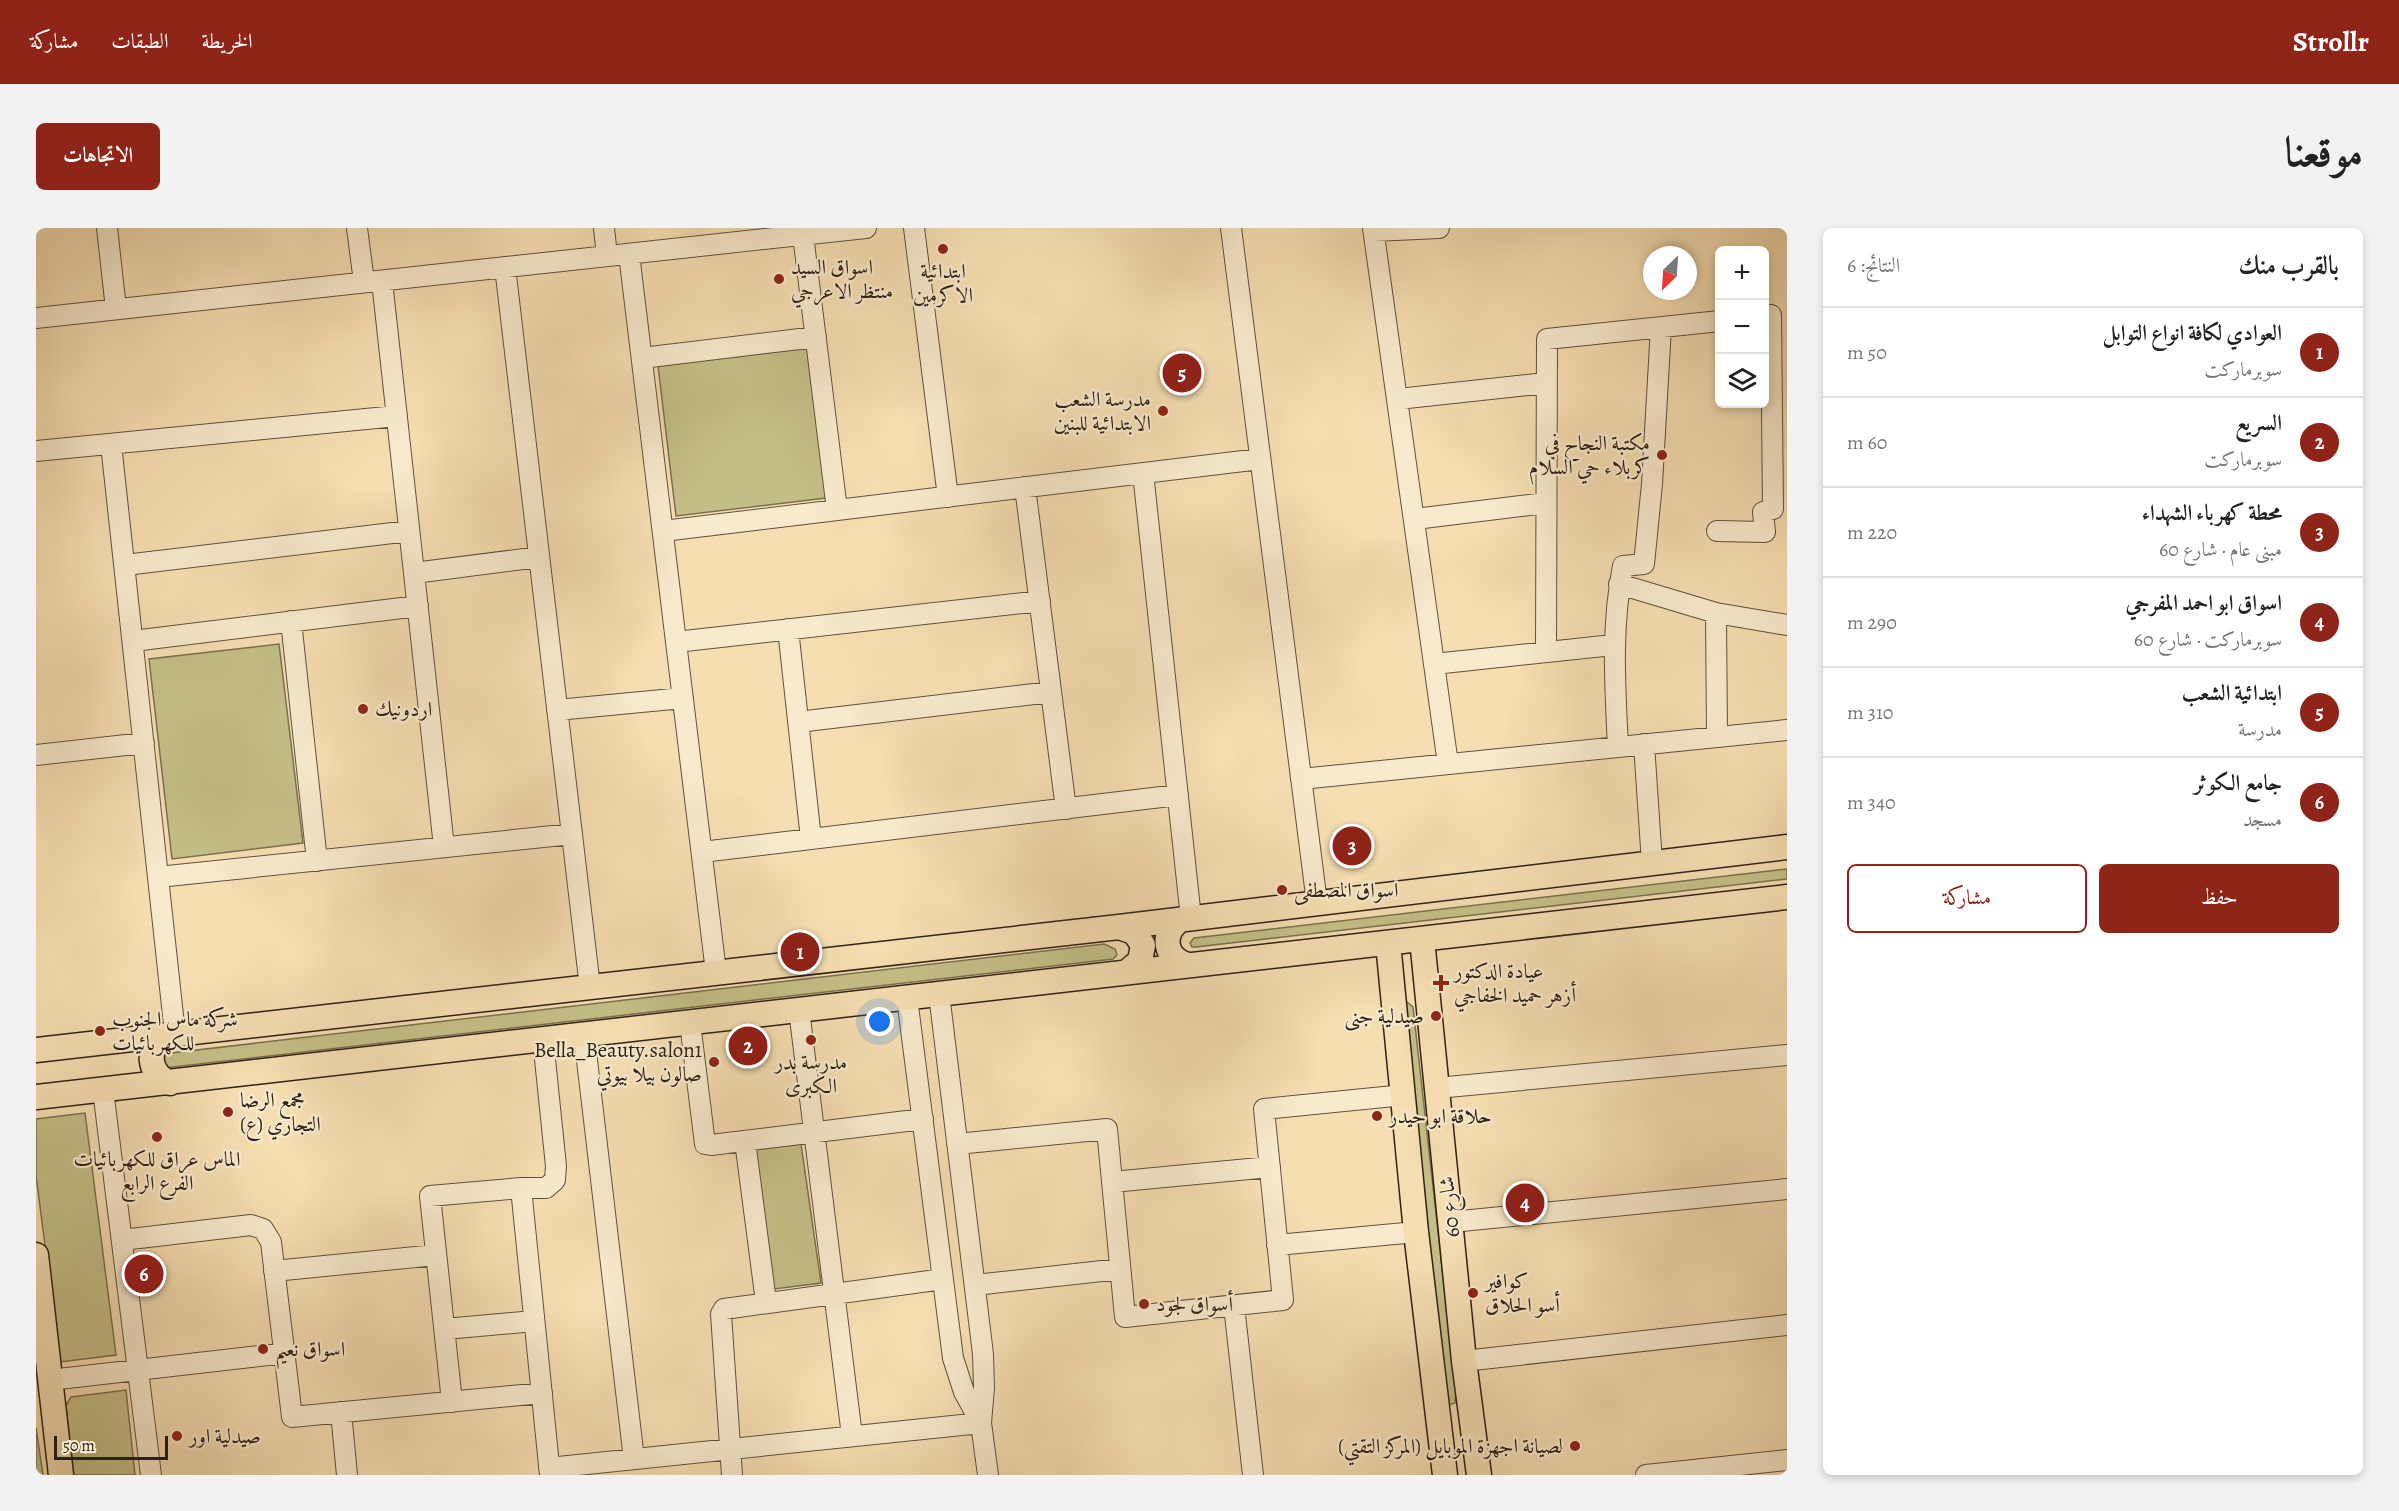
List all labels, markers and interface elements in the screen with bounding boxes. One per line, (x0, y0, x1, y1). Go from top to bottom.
text: Strollr (2293, 23, 2369, 61)
text: مشاركة (30, 27, 78, 55)
text: الطبقات (111, 27, 168, 55)
text: الخريطة (201, 27, 253, 55)
button: الاتجاهات (36, 123, 160, 190)
text: موقعنا (2285, 123, 2363, 180)
marker: ابتدائية الاكرمين (936, 242, 950, 256)
north arrow (1643, 246, 1697, 300)
map controls (1715, 246, 1769, 408)
button: + (1715, 246, 1769, 300)
text: بالقرب منك (2238, 248, 2339, 283)
text: النتائج: 6 (1847, 252, 1900, 279)
place label: اسواق السيد منتظر الاعرجي (791, 253, 893, 308)
place label: ابتدائية الاكرمين (913, 257, 973, 309)
marker: اسواق السيد منتظر الاعرجي (772, 272, 786, 286)
button: − (1715, 300, 1769, 354)
text: العوادي لكافة انواع التوابل (2102, 318, 2282, 348)
text: 50 m (1847, 339, 1887, 366)
text: 1 (2316, 339, 2323, 366)
pin: 5 (1162, 350, 1202, 396)
button: layers (1715, 354, 1769, 408)
text: سوبرماركت (2204, 356, 2282, 383)
place label: مدرسة الشعب الابتدائية للبنين (1054, 385, 1151, 437)
marker: مدرسة الشعب الابتدائية للبنين (1156, 404, 1170, 418)
text: السريع (2235, 408, 2282, 438)
place label: مكتبة النجاح في كربلاء حي السلام (1529, 429, 1650, 485)
text: 60 m (1847, 429, 1888, 456)
text: 2 (2315, 429, 2324, 456)
text: سوبرماركت (2204, 446, 2282, 473)
marker: مكتبة النجاح في كربلاء حي السلام (1655, 448, 1669, 462)
text: محطة كهرباء الشهداء (2142, 498, 2282, 528)
text: 220 m (1847, 519, 1897, 546)
text: 3 (2315, 519, 2324, 546)
text: مبنى عام · شارع 60 (2159, 536, 2282, 563)
text: اسواق ابو احمد المفرجي (2126, 588, 2282, 618)
text: 290 m (1847, 609, 1897, 636)
text: 4 (2315, 609, 2324, 636)
text: سوبرماركت · شارع 60 (2134, 626, 2282, 653)
text: ابتدائية الشعب (2182, 678, 2282, 708)
place label: اردونيك (375, 695, 432, 723)
text: 310 m (1847, 699, 1893, 726)
text: 5 (2315, 699, 2324, 726)
marker: اردونيك (356, 702, 370, 716)
text: مدرسة (2238, 716, 2282, 743)
text: جامع الكوثر (2194, 768, 2282, 798)
text: 340 m (1847, 789, 1896, 816)
text: 6 (2315, 789, 2324, 816)
text: مسجد (2243, 806, 2282, 833)
pin: 3 (1332, 824, 1372, 868)
button: مشاركة (1847, 864, 2087, 933)
button: حفظ (2099, 864, 2339, 933)
place label: اسواق المصطفى (1294, 876, 1399, 905)
marker: اسواق المصطفى (1275, 883, 1289, 897)
pin: 1 (780, 930, 819, 974)
place label: عيادة الدكتور أزهر حميد الخفاجي (1452, 957, 1576, 1012)
marker: عيادة الدكتور أزهر حميد الخفاجي (1432, 974, 1450, 992)
place label: صيدلية جنى (1344, 1002, 1424, 1031)
place label: شركة ماس الجنوب للكهربائيات (112, 1005, 238, 1057)
your location (865, 1007, 894, 1036)
marker: صيدلية جنى (1429, 1009, 1443, 1023)
marker: شركة ماس الجنوب للكهربائيات (93, 1024, 107, 1038)
pin: 2 (728, 1024, 768, 1068)
marker: مدرسة بدر الكبرى (804, 1033, 818, 1047)
place label: Bella_Beauty.salon1 صالون بيلا بيوتي (534, 1036, 702, 1091)
place label: مدرسة بدر الكبرى (773, 1048, 847, 1100)
marker: Bella_Beauty.salon1 صالون بيلا بيوتي (707, 1055, 721, 1069)
place label: مجمع الرضا (ع) التجاري (240, 1086, 321, 1142)
place label: حلاقة ابو حيدر (1387, 1102, 1492, 1130)
marker: مجمع الرضا (ع) التجاري (221, 1105, 235, 1119)
marker: حلاقة ابو حيدر (1370, 1109, 1384, 1123)
marker: الماس عراق للكهربائيات الفرع الرابع (150, 1130, 164, 1144)
place label: الماس عراق للكهربائيات الفرع الرابع (73, 1145, 241, 1202)
street label: شارع 60 (1432, 1175, 1470, 1239)
pin: 4 (1506, 1180, 1544, 1226)
pin: 6 (124, 1252, 164, 1296)
place label: كوافير أسو الحلاق (1483, 1267, 1560, 1319)
marker: كوافير أسو الحلاق (1466, 1286, 1480, 1300)
place label: أسواق لجود (1156, 1289, 1233, 1318)
marker: أسواق لجود (1137, 1297, 1151, 1311)
place label: اسواق نعيم (275, 1335, 345, 1370)
marker: اسواق نعيم (256, 1342, 270, 1356)
place label: صيدلية اور (187, 1422, 261, 1450)
marker: صيدلية اور (170, 1429, 184, 1443)
place label: (المركز التقتي) لصيانة اجهزة الموبايل (1338, 1432, 1563, 1466)
scale bar (54, 1433, 168, 1460)
text: 50 m (63, 1435, 95, 1457)
marker: (المركز التقتي) لصيانة اجهزة الموبايل (1568, 1439, 1582, 1453)

